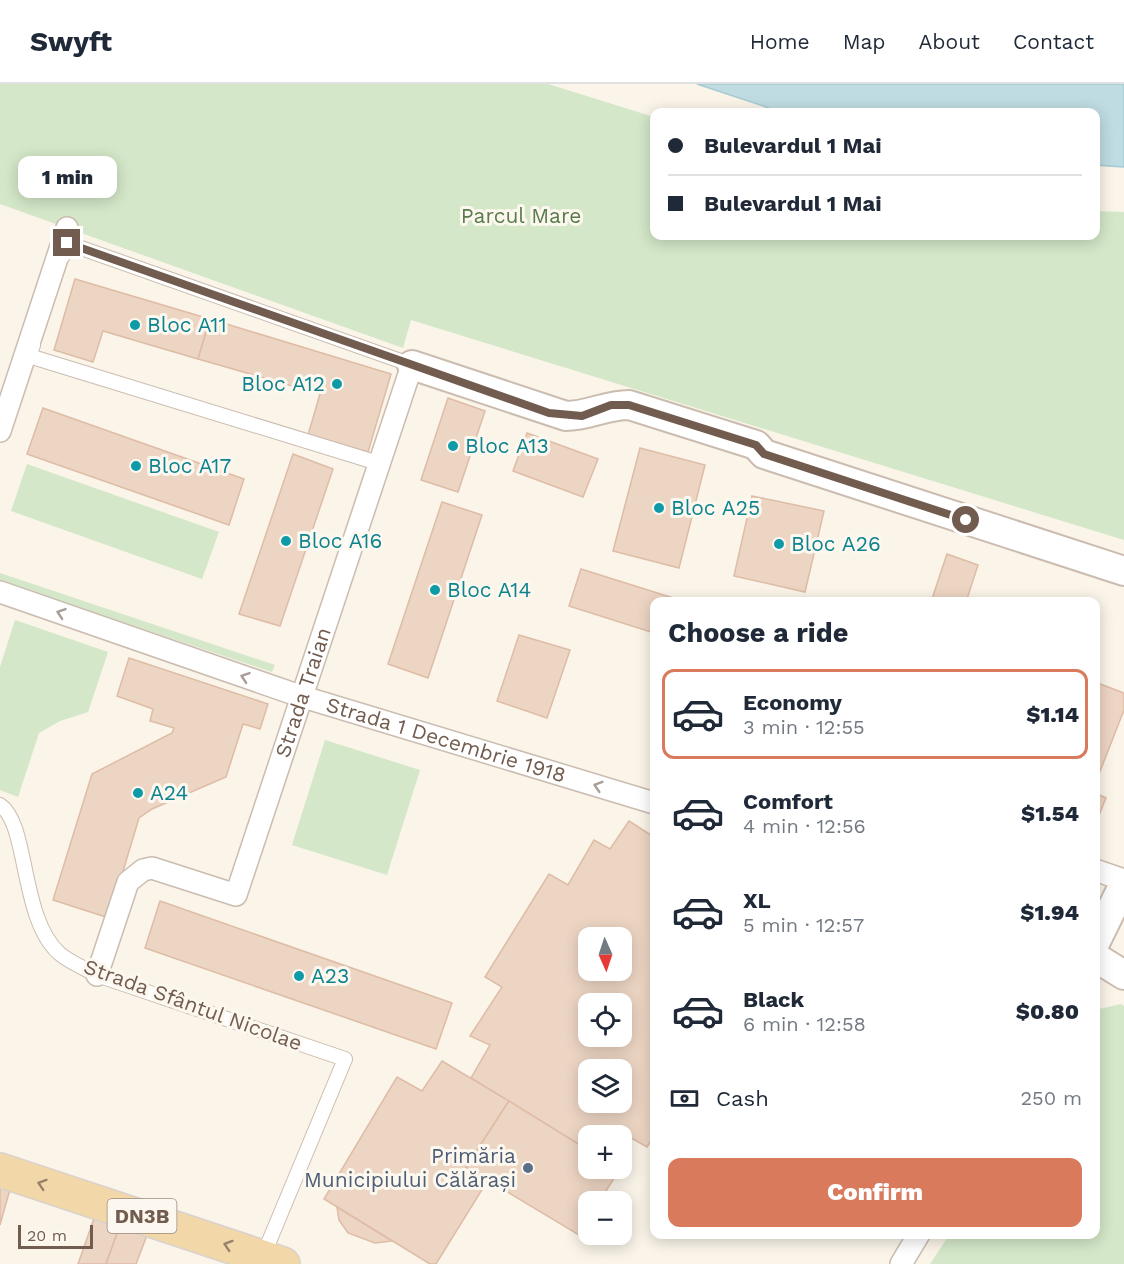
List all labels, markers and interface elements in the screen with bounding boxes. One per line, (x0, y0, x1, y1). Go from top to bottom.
text: Swyft (30, 25, 112, 58)
text: Home (750, 29, 810, 54)
text: Map (843, 29, 886, 54)
text: About (919, 29, 980, 54)
text: Contact (1013, 29, 1094, 54)
text: Bulevardul 1 Mai (704, 133, 882, 158)
callout: 1 min (17, 156, 116, 198)
text: 1 min (42, 165, 93, 189)
text: Bulevardul 1 Mai (704, 191, 882, 216)
park label: Parcul Mare (461, 203, 581, 228)
route end (53, 229, 80, 256)
place label: Bloc A11 (147, 312, 227, 337)
marker: Bloc A11 (128, 318, 142, 332)
place label: Bloc A12 (241, 371, 325, 396)
marker: Bloc A12 (330, 377, 344, 391)
place label: Bloc A13 (465, 433, 549, 458)
marker: Bloc A13 (446, 439, 460, 453)
place label: Bloc A17 (148, 453, 231, 478)
marker: Bloc A17 (129, 459, 143, 473)
place label: Bloc A25 (671, 495, 760, 520)
marker: Bloc A25 (652, 501, 666, 515)
route start (952, 506, 979, 533)
place label: Bloc A16 (298, 528, 382, 553)
place label: Bloc A26 (791, 531, 881, 556)
marker: Bloc A16 (279, 534, 293, 548)
marker: Bloc A26 (772, 537, 786, 551)
place label: Bloc A14 (447, 577, 531, 602)
marker: Bloc A14 (428, 583, 442, 597)
one-way arrow (56, 607, 67, 620)
text: Choose a ride (668, 617, 848, 649)
street label: Strada Traian (270, 624, 336, 761)
one-way arrow (240, 671, 251, 684)
icon: car (671, 687, 725, 741)
text: Economy (743, 690, 842, 715)
street label: Strada 1 Decembrie 1918 (323, 692, 569, 788)
text: $1.14 (1026, 702, 1079, 727)
text: 3 min · 12:55 (743, 715, 865, 739)
place label: A24 (150, 780, 188, 805)
one-way arrow (593, 781, 604, 793)
marker: A24 (131, 786, 145, 800)
icon: car (671, 786, 725, 840)
text: Comfort (743, 789, 833, 814)
text: $1.54 (1021, 801, 1079, 826)
text: 4 min · 12:56 (743, 814, 866, 838)
icon: car (671, 885, 725, 939)
text: XL (743, 888, 771, 913)
text: $1.94 (1020, 900, 1079, 925)
text: 5 min · 12:57 (743, 913, 864, 937)
north arrow (578, 927, 632, 981)
map controls (578, 927, 632, 1245)
street label: Strada Sfântul Nicolae (81, 953, 306, 1056)
place label: A23 (311, 963, 349, 988)
marker: A23 (292, 969, 306, 983)
icon: car (671, 984, 725, 1038)
text: Black (743, 987, 804, 1012)
button: locate (578, 993, 632, 1047)
text: $0.80 (1016, 999, 1079, 1024)
text: 6 min · 12:58 (743, 1012, 866, 1036)
button: layers (578, 1059, 632, 1113)
icon: cash (668, 1082, 701, 1115)
text: Cash (716, 1086, 769, 1111)
text: 250 m (1020, 1086, 1082, 1110)
button: + (578, 1125, 632, 1179)
place label: Primăria Municipiului Călărași (304, 1143, 516, 1192)
button: Confirm (668, 1158, 1082, 1227)
marker: Primăria Municipiului Călărași (521, 1161, 535, 1175)
one-way arrow (37, 1179, 48, 1191)
button: − (578, 1191, 632, 1245)
road number: DN3B (108, 1199, 176, 1233)
scale bar (18, 1222, 93, 1250)
text: 20 m (27, 1226, 67, 1245)
one-way arrow (223, 1239, 234, 1252)

